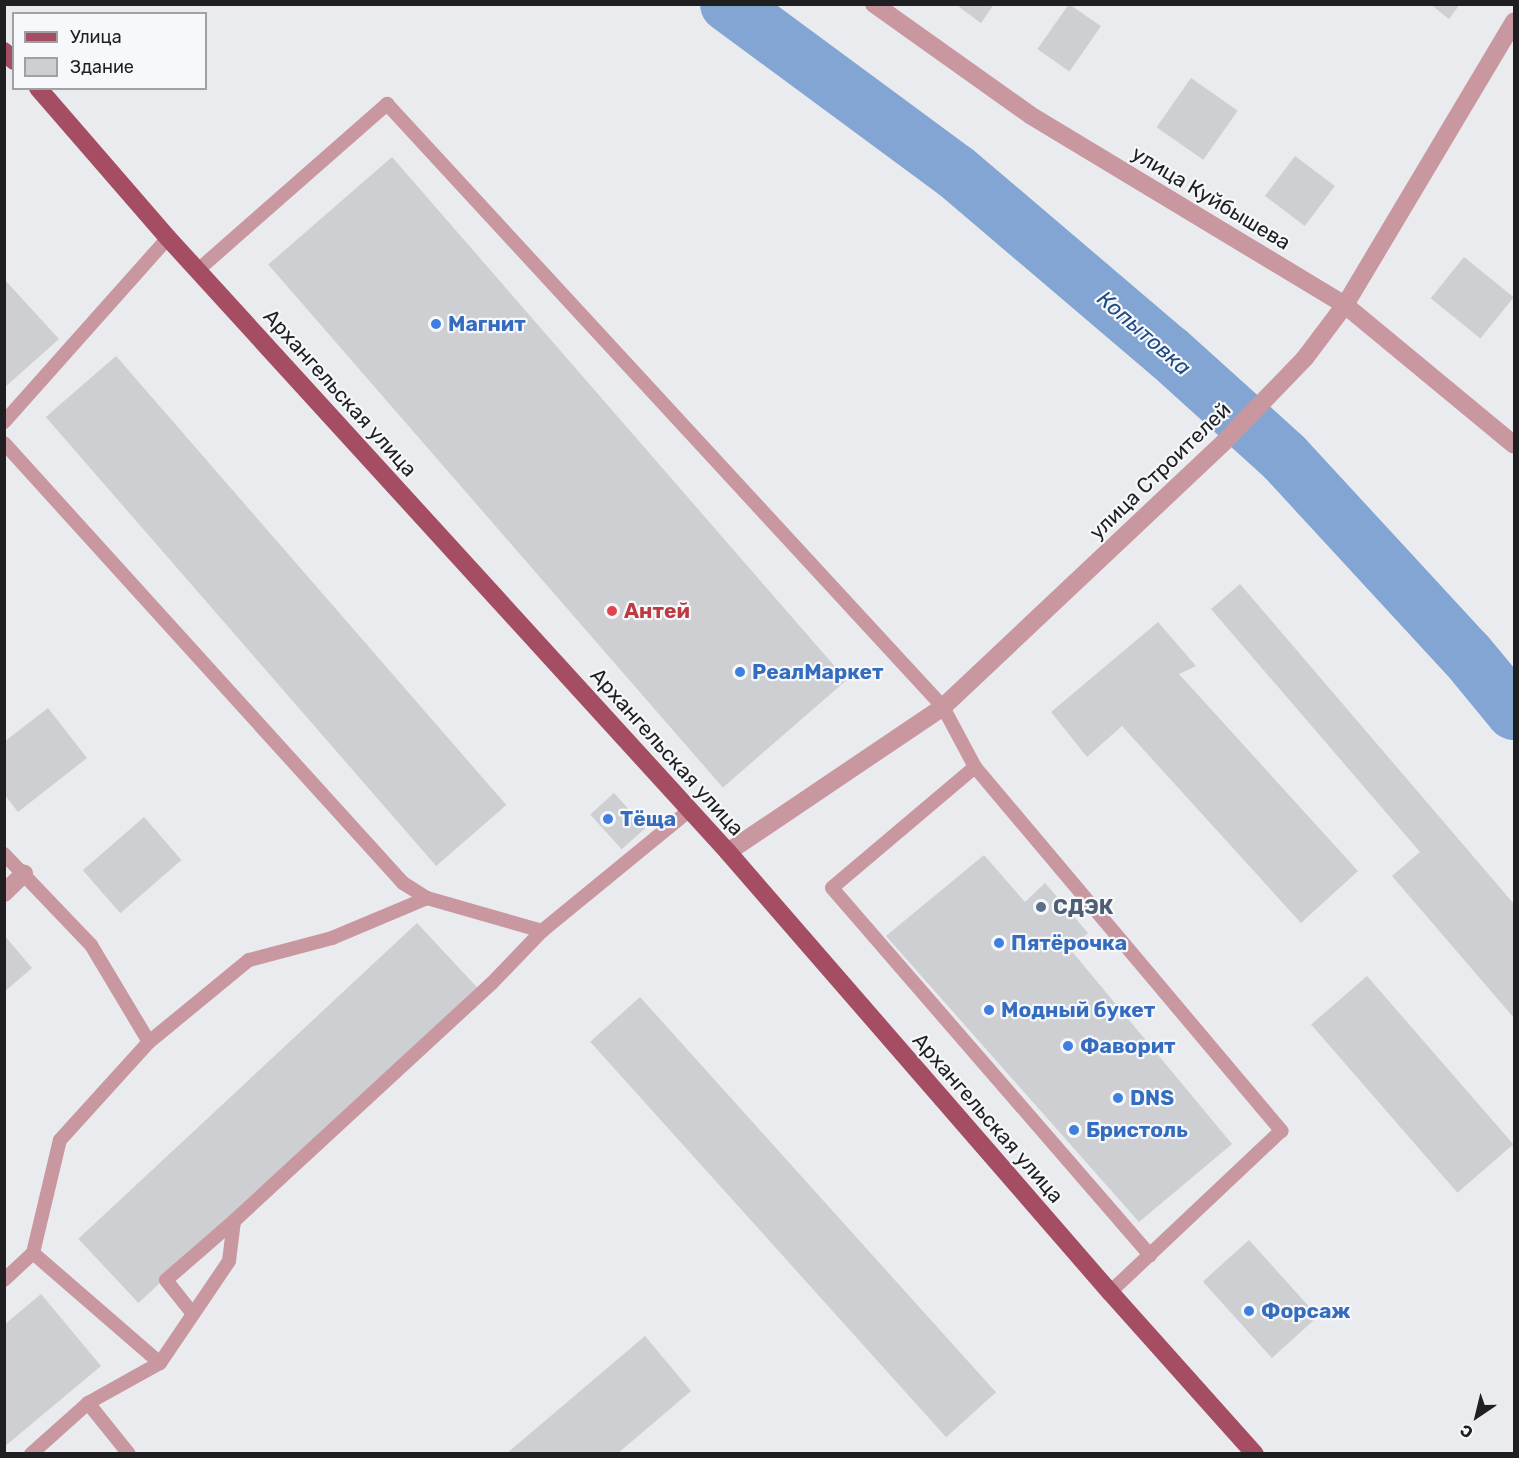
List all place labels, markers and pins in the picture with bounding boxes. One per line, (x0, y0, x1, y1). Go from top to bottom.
place label: Магнит (448, 311, 526, 337)
marker: Магнит (429, 317, 443, 331)
place label: Антей (624, 598, 690, 624)
marker: Антей (605, 604, 619, 618)
place label: РеалМаркет (752, 659, 883, 685)
marker: РеалМаркет (733, 665, 747, 679)
place label: Тёща (620, 806, 676, 832)
marker: Тёща (601, 812, 615, 826)
place label: СДЭК (1053, 894, 1113, 920)
marker: СДЭК (1034, 900, 1048, 914)
place label: Пятёрочка (1011, 930, 1127, 956)
marker: Пятёрочка (992, 936, 1006, 950)
place label: Модный букет (1001, 997, 1155, 1023)
marker: Модный букет (982, 1003, 996, 1017)
place label: Фаворит (1080, 1033, 1176, 1059)
marker: Фаворит (1061, 1039, 1075, 1053)
place label: DNS (1130, 1085, 1174, 1111)
marker: DNS (1111, 1091, 1125, 1105)
place label: Бристоль (1086, 1117, 1188, 1143)
marker: Бристоль (1067, 1123, 1081, 1137)
place label: Форсаж (1261, 1298, 1351, 1324)
marker: Форсаж (1242, 1304, 1256, 1318)

